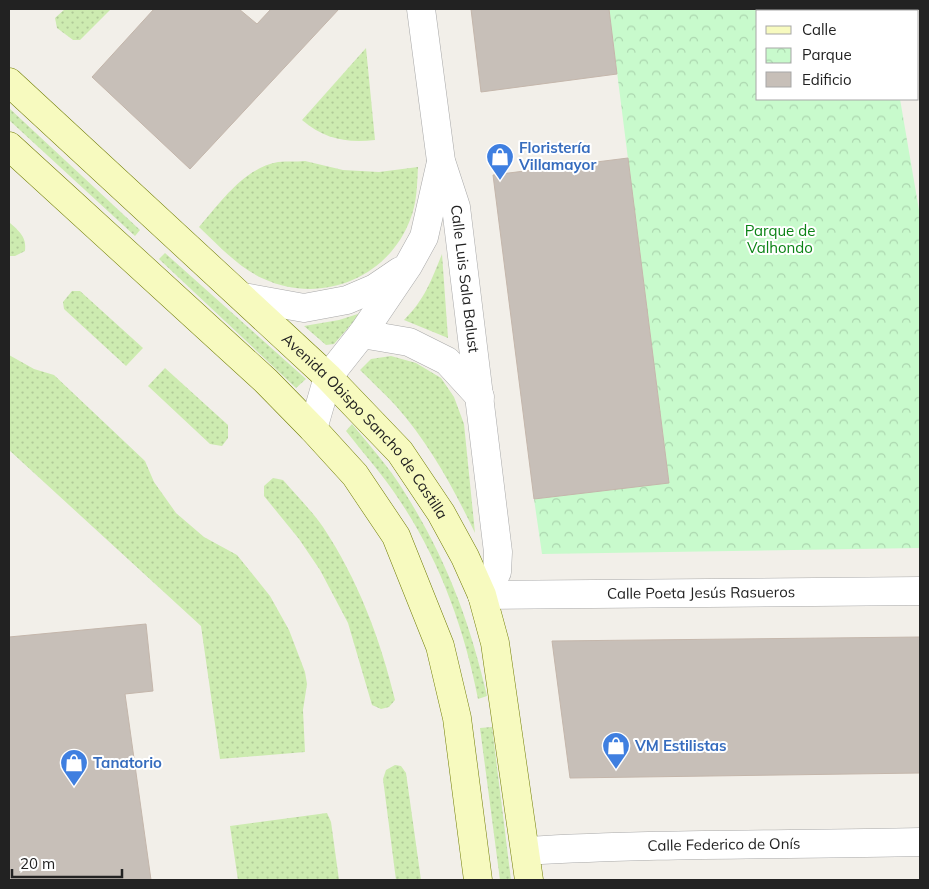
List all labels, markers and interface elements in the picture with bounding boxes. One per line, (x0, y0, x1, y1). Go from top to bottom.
legend (756, 10, 919, 100)
text: Calle (802, 20, 836, 39)
text: Parque (802, 45, 852, 64)
text: Edificio (802, 70, 852, 89)
place label: Floristería Villamayor (518, 138, 596, 174)
shop icon: Floristería Villamayor (485, 142, 515, 181)
street label: Calle Luis Sala Balust (447, 204, 484, 354)
park label: Parque de Valhondo (745, 221, 815, 257)
street label: Avenida Obispo Sancho de Castilla (278, 329, 452, 522)
street label: Calle Poeta Jesús Rasueros (607, 582, 795, 603)
shop icon: VM Estilistas (601, 731, 631, 770)
place label: VM Estilistas (634, 736, 727, 755)
shop icon: Tanatorio (59, 748, 89, 787)
place label: Tanatorio (93, 753, 162, 772)
street label: Calle Federico de Onís (647, 834, 801, 855)
scale bar (12, 846, 122, 878)
text: 20 m (20, 854, 55, 873)

